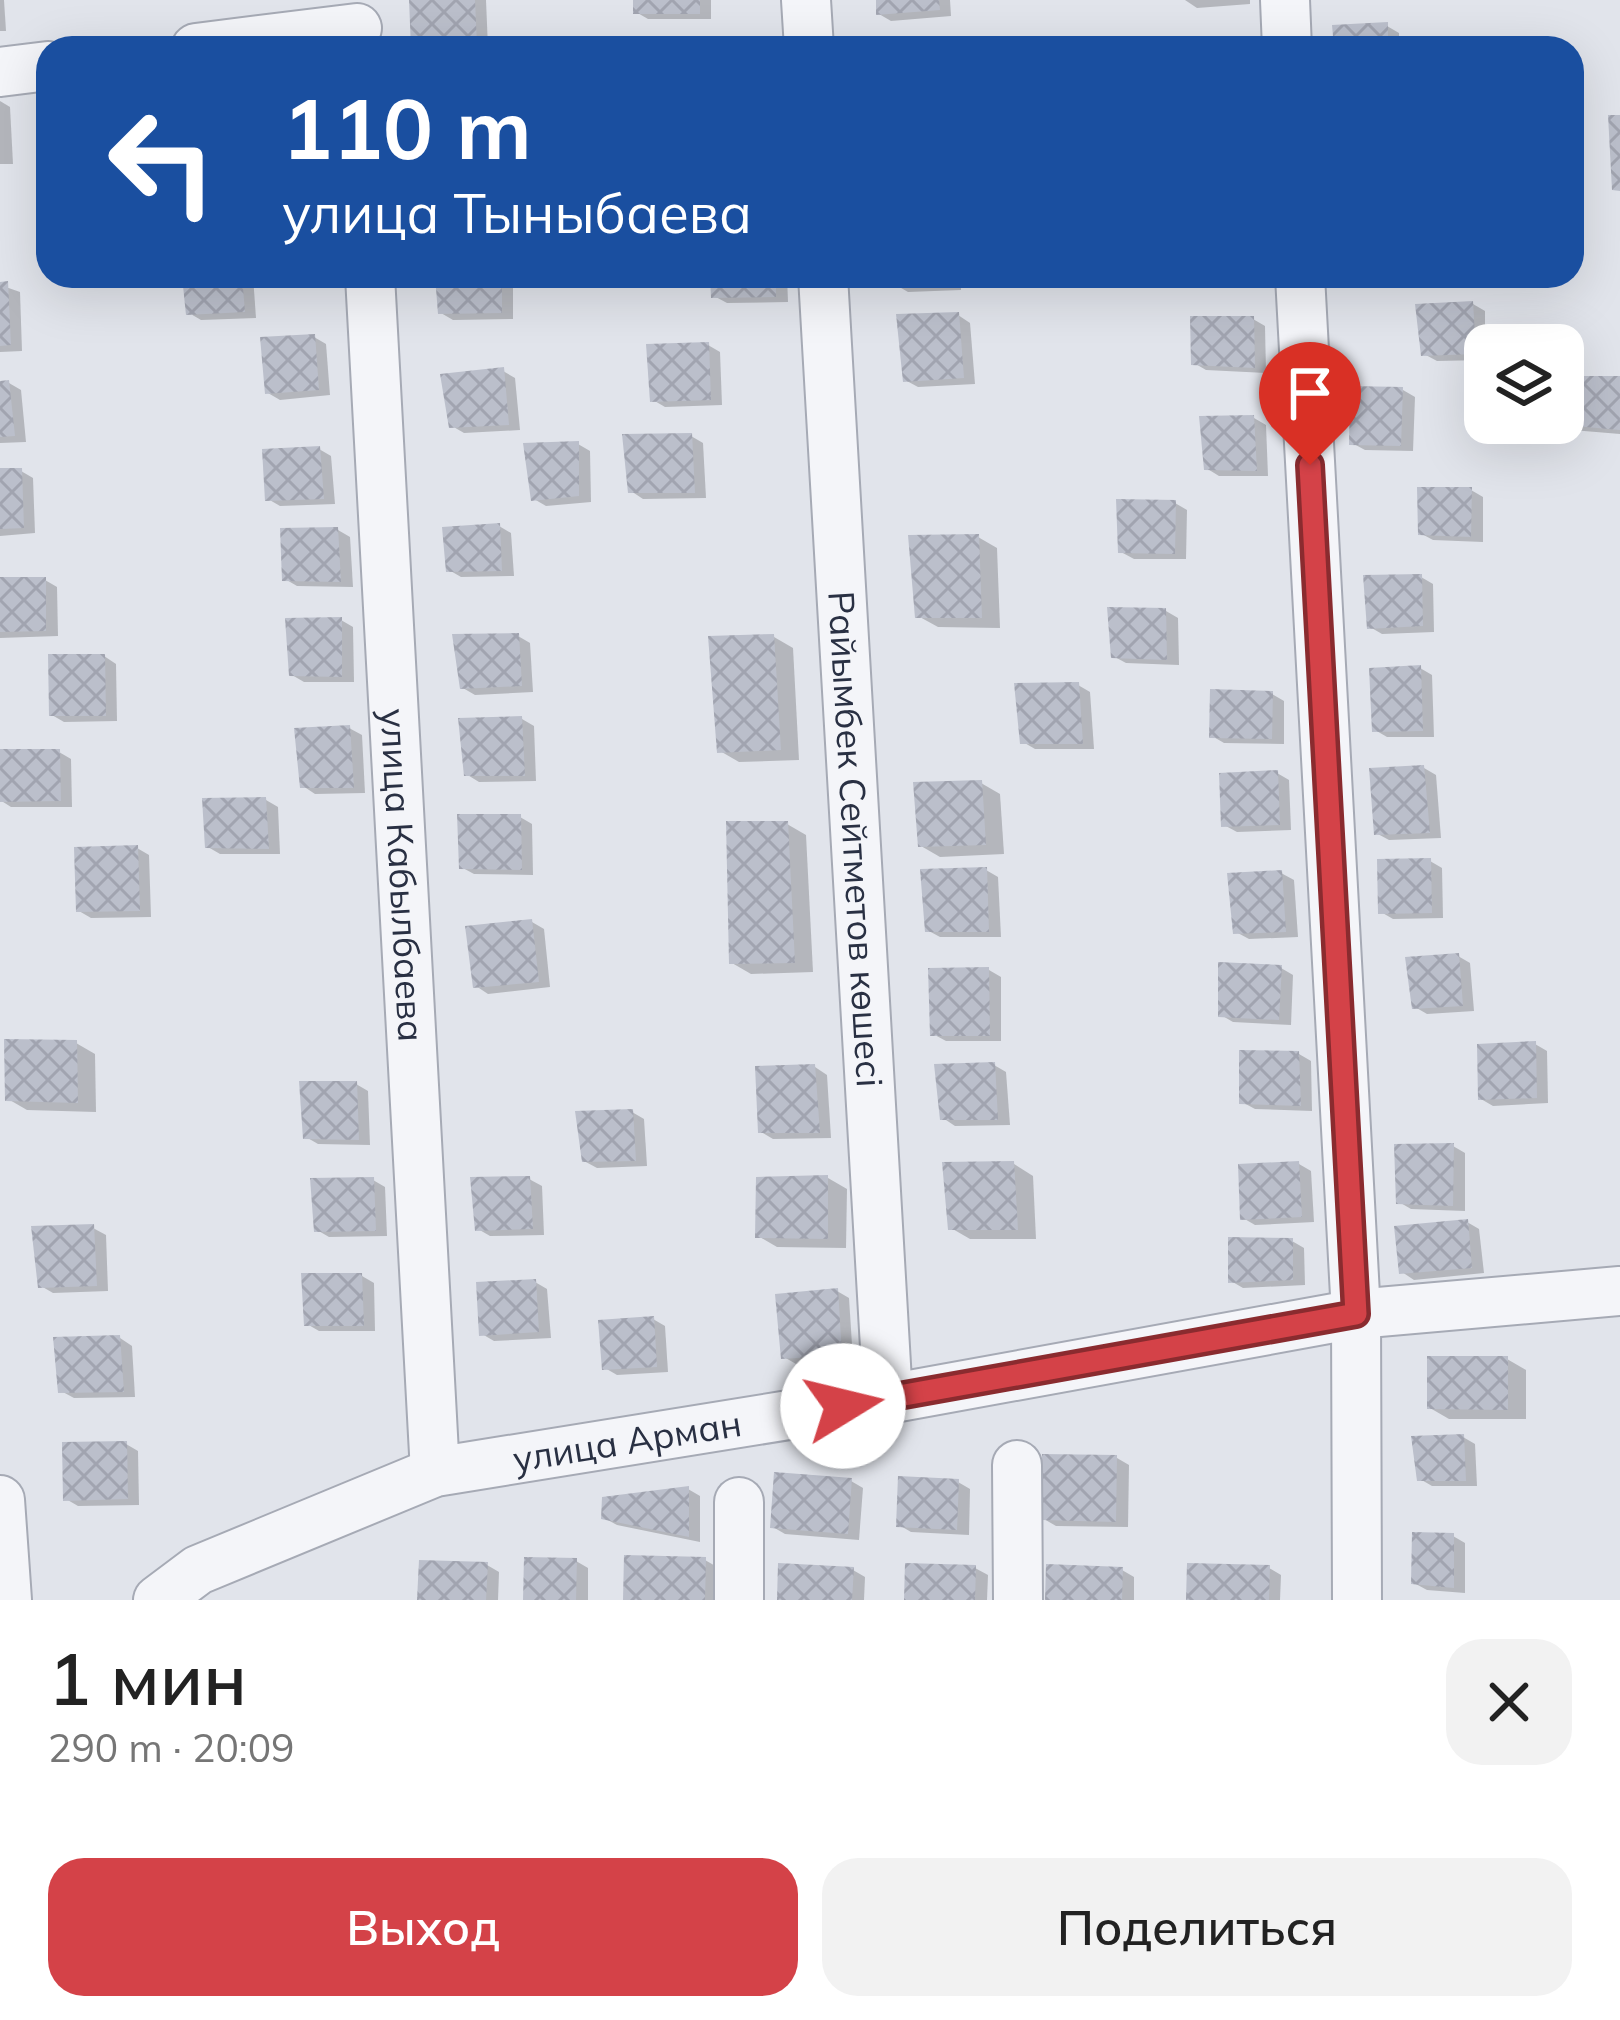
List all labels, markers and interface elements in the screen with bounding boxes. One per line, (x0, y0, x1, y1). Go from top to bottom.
text: 110 m (282, 75, 532, 180)
icon: left (84, 84, 240, 240)
text: улица Тыныбаева (282, 179, 752, 247)
map controls (1464, 324, 1584, 444)
button: layers (1464, 324, 1584, 444)
pin (1259, 342, 1361, 465)
icon: arrive (1277, 360, 1343, 426)
street label: Райымбек Сейтметов көшесі (819, 590, 893, 1088)
street label: улица Кабылбаева (372, 707, 435, 1043)
position arrow (780, 1343, 906, 1469)
street label: улица Арман (510, 1400, 744, 1481)
text: 1 мин (48, 1633, 247, 1723)
button: close (1446, 1639, 1572, 1765)
text: 290 m · 20:09 (48, 1723, 294, 1772)
button: Выход (48, 1858, 798, 1996)
button: Поделиться (822, 1858, 1572, 1996)

